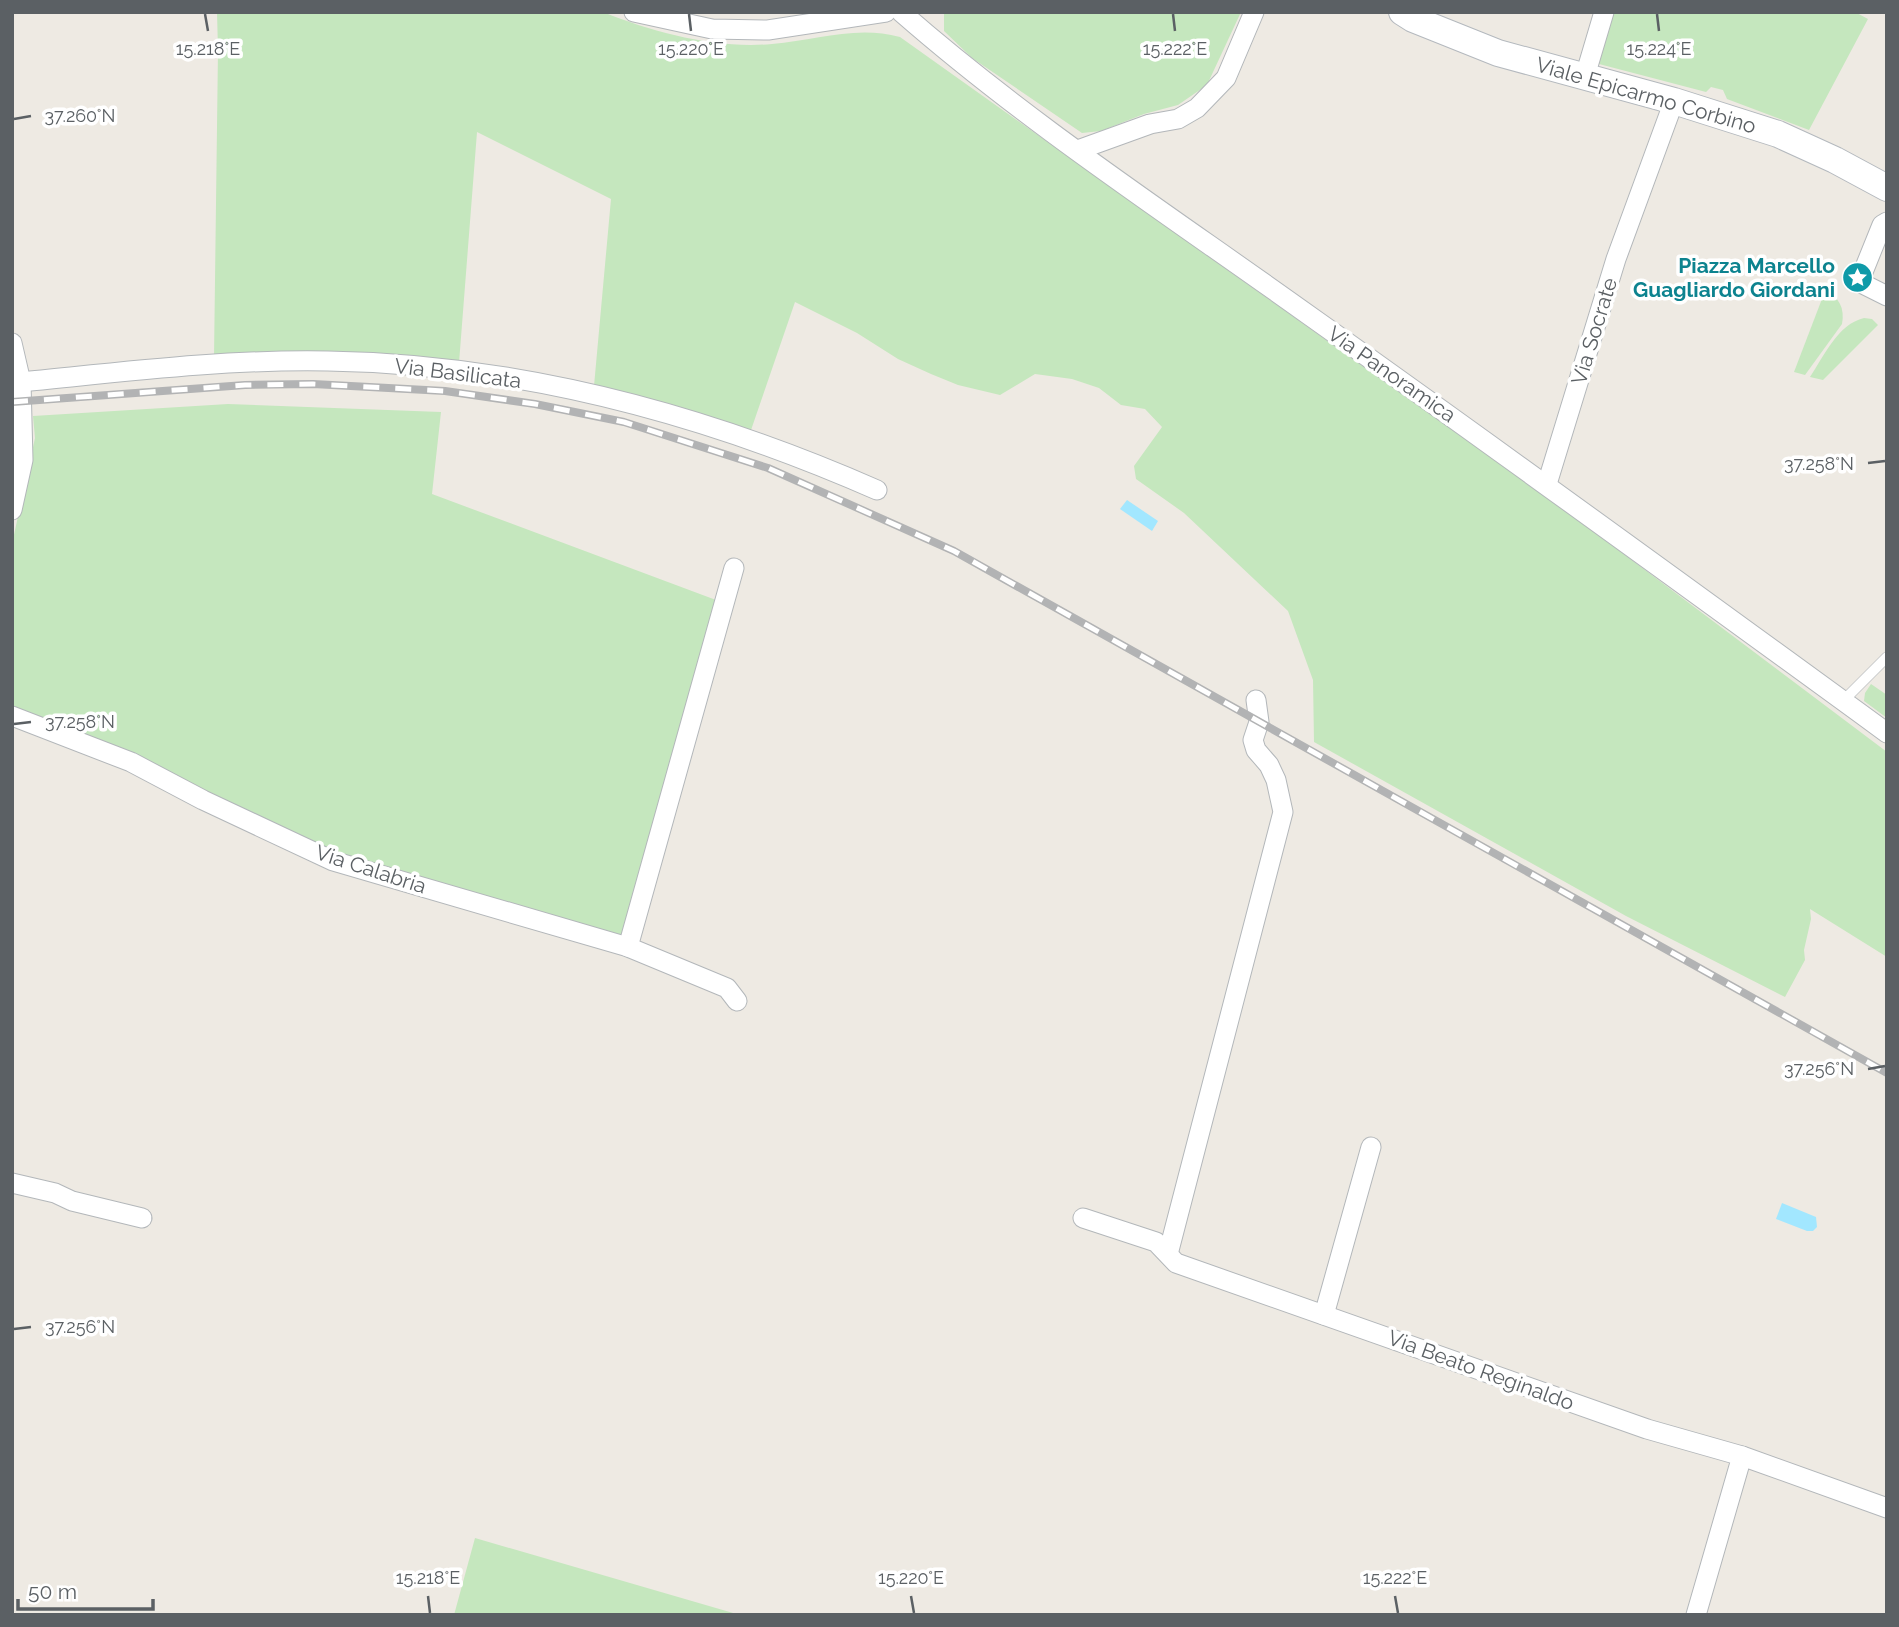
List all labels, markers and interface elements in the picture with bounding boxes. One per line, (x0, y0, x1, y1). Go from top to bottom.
text: 15.218°E (176, 38, 240, 59)
text: 15.220°E (658, 38, 724, 59)
text: 15.222°E (1143, 38, 1207, 59)
text: 15.224°E (1626, 38, 1692, 59)
street label: Viale Epicarmo Corbino (1533, 52, 1759, 138)
text: 37.260°N (45, 105, 115, 126)
place label: Piazza Marcello Guagliardo Giordani (1633, 253, 1835, 302)
place icon: Piazza Marcello Guagliardo Giordani (1841, 260, 1875, 294)
street label: Via Socrate (1566, 275, 1622, 387)
street label: Via Panoramica (1323, 321, 1461, 427)
street label: Via Basilicata (393, 353, 523, 393)
text: 37.258°N (1784, 453, 1854, 474)
text: 37.258°N (45, 711, 115, 732)
street label: Via Calabria (312, 839, 430, 899)
text: 37.256°N (1784, 1058, 1854, 1079)
text: 37.256°N (45, 1316, 115, 1337)
street label: Via Beato Reginaldo (1385, 1325, 1577, 1415)
text: 15.218°E (396, 1567, 460, 1588)
text: 15.220°E (878, 1567, 944, 1588)
text: 15.222°E (1363, 1567, 1427, 1588)
scale bar (18, 1568, 152, 1612)
text: 50 m (28, 1579, 77, 1604)

